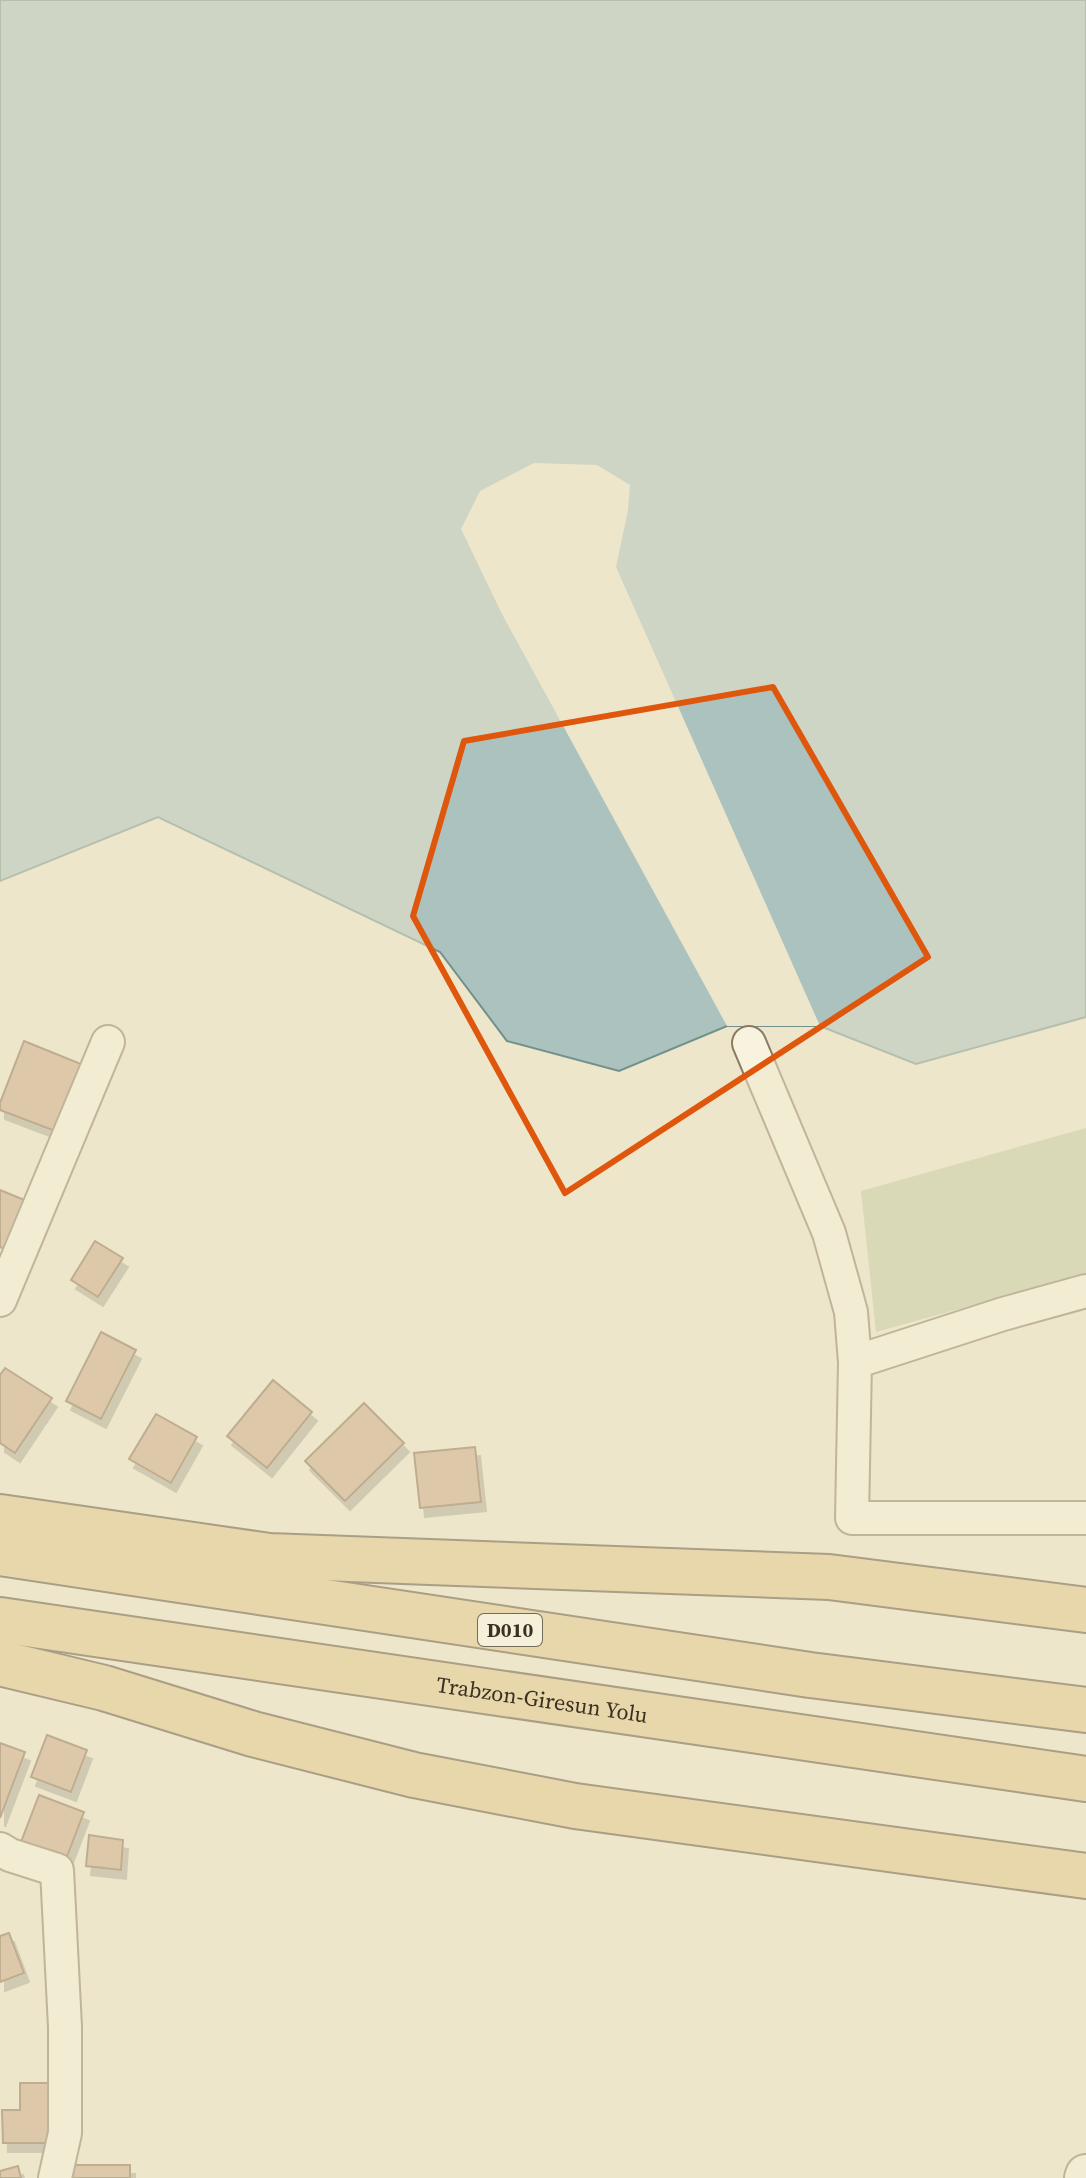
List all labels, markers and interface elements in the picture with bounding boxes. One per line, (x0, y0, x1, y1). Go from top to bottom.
road number: D010 (478, 1614, 542, 1646)
street label: Trabzon-Giresun Yolu (435, 1669, 650, 1730)

